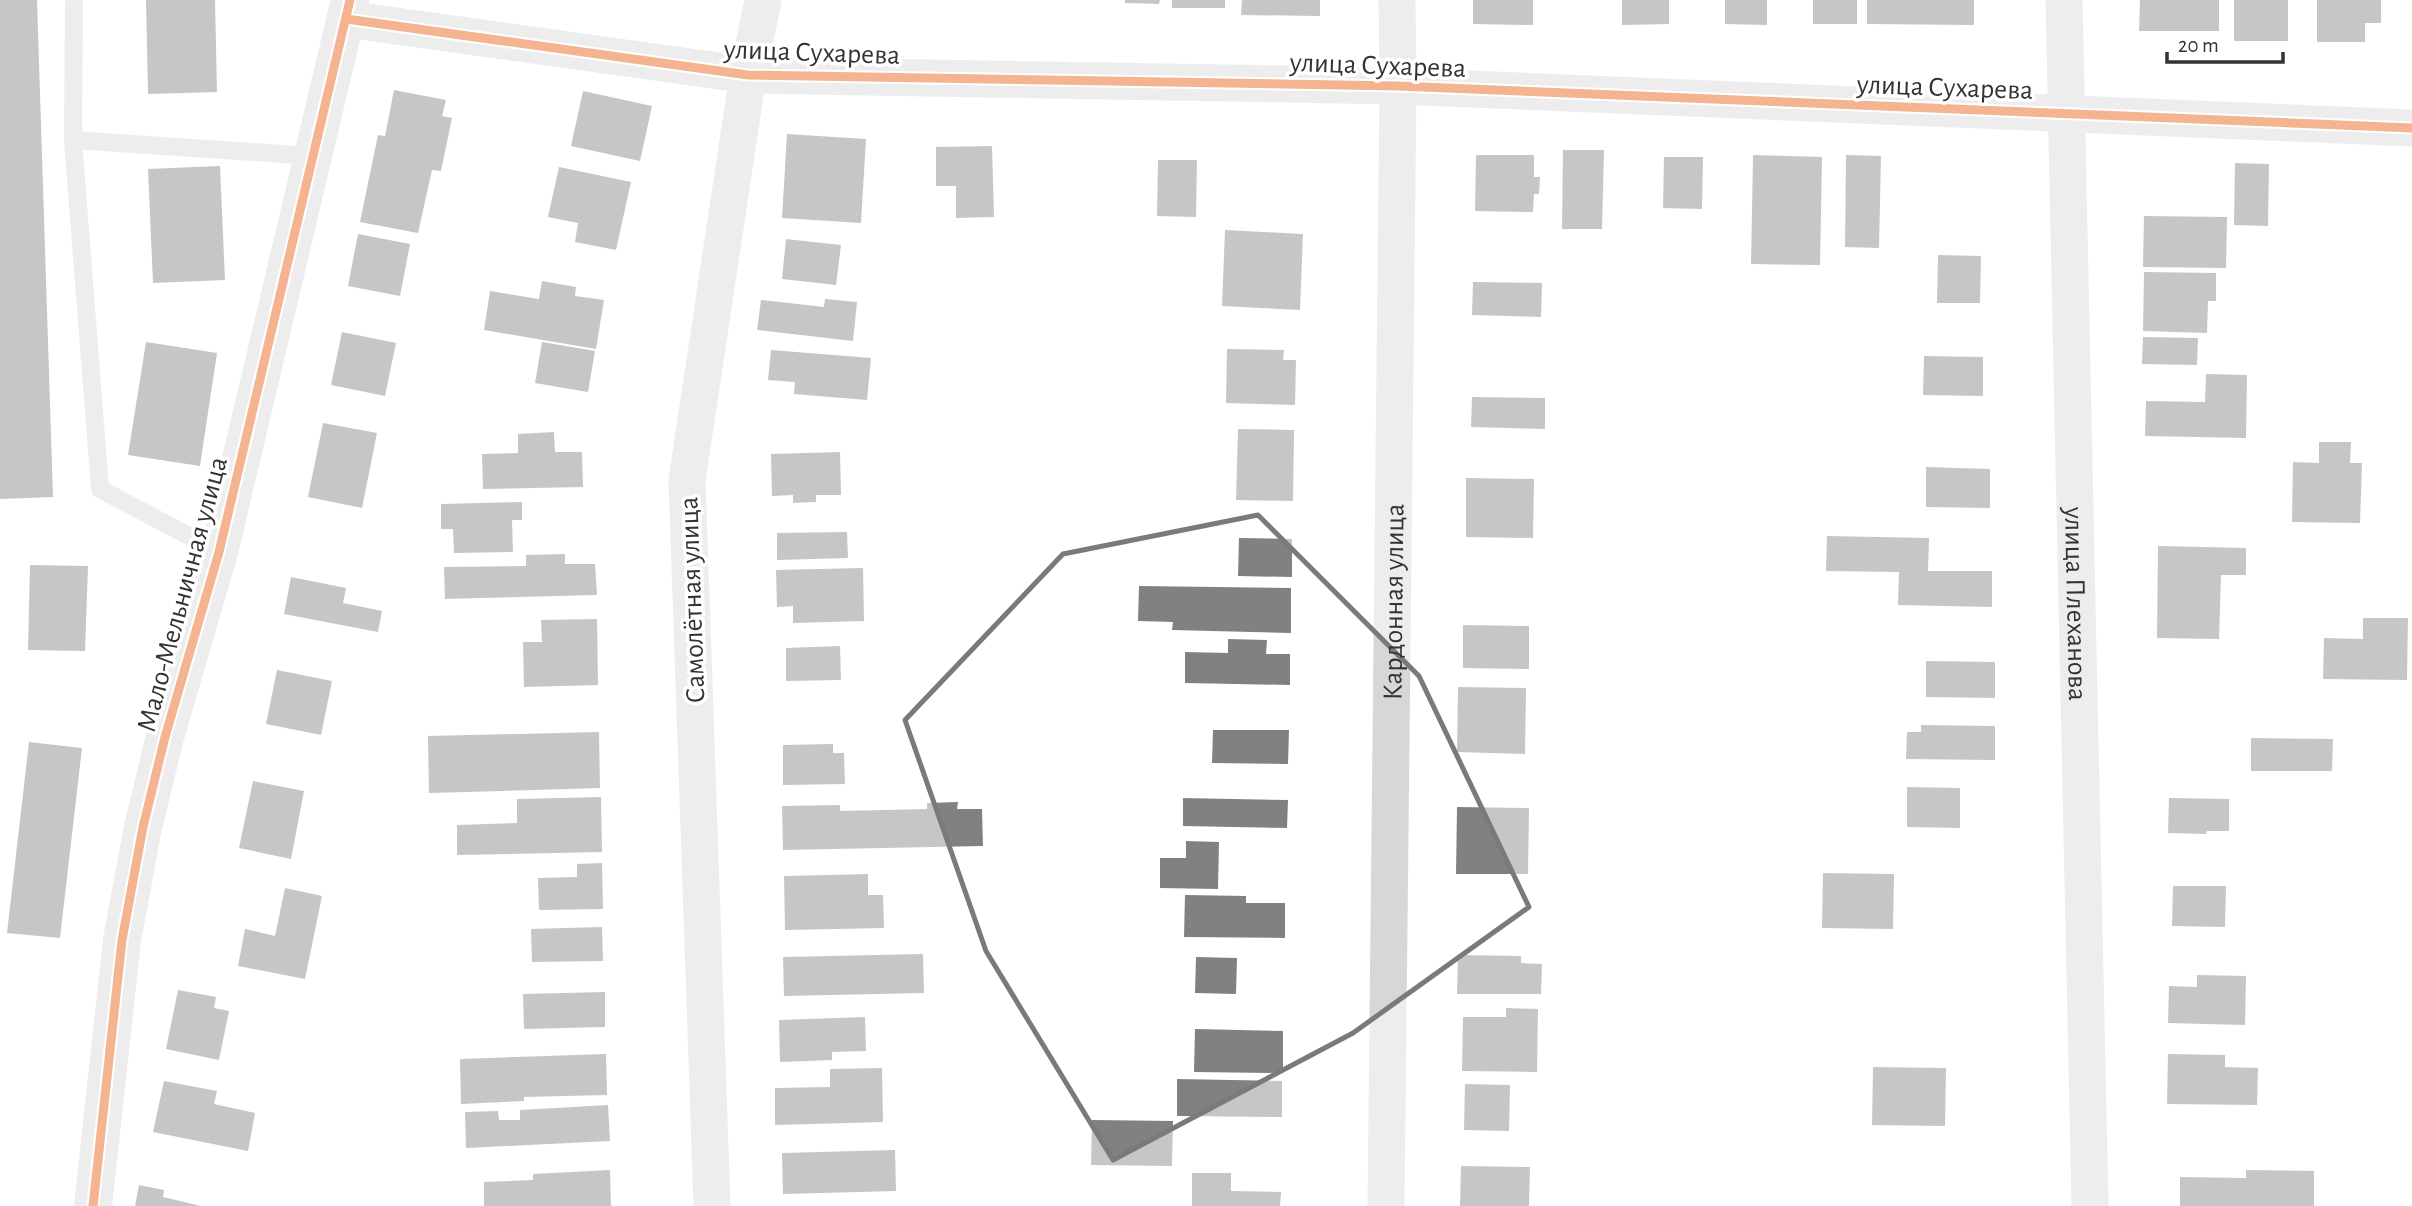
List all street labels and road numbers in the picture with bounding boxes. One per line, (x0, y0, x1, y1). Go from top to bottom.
street label: улица Сухарева (722, 36, 901, 70)
street label: улица Сухарева (1288, 49, 1467, 83)
street label: улица Сухарева (1855, 71, 2034, 105)
street label: Мало-Мельничная улица (133, 454, 233, 735)
street label: Самолётная улица (675, 496, 711, 704)
street label: Кардонная улица (1379, 503, 1410, 701)
street label: улица Плеханова (2059, 506, 2091, 701)

